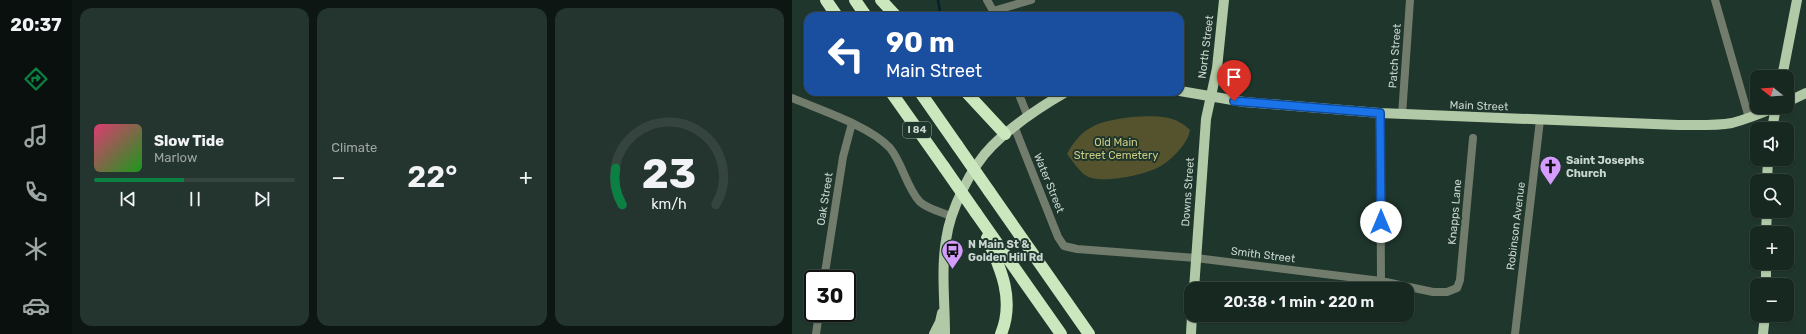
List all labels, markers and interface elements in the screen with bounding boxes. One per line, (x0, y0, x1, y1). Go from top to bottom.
text: 20:37 (10, 14, 62, 36)
street label: North Street (1196, 14, 1216, 79)
street label: Patch Street (1386, 23, 1404, 89)
text: 90 m (886, 26, 955, 59)
icon: left (820, 28, 872, 80)
text: Main Street (886, 60, 982, 82)
pin (1217, 60, 1251, 101)
icon: directions (22, 65, 50, 93)
icon: arrive (1223, 66, 1245, 88)
north arrow (1750, 70, 1794, 114)
map controls (1750, 70, 1794, 322)
street label: Main Street (1449, 98, 1509, 114)
icon: music (22, 122, 50, 150)
road number: I 84 (903, 122, 931, 138)
button: sound (1750, 122, 1794, 166)
text: Slow Tide (154, 132, 224, 150)
park label: Old Main Street Cemetery (1074, 136, 1158, 162)
text: Climate (331, 140, 377, 155)
text: 23 (642, 149, 697, 198)
text: Marlow (154, 150, 197, 165)
street label: Water Street (1031, 151, 1067, 216)
church icon: Saint Josephs Church (1538, 153, 1564, 186)
place label: Saint Josephs Church (1566, 154, 1644, 180)
street label: Downs Street (1179, 156, 1197, 227)
text: 22° (407, 159, 457, 195)
text: − (331, 164, 346, 191)
text: + (519, 164, 533, 191)
street label: Oak Street (814, 171, 836, 226)
button: search (1750, 174, 1794, 218)
icon: phone (22, 178, 50, 206)
street label: Knapps Lane (1446, 179, 1464, 245)
street label: Robinson Avenue (1504, 181, 1528, 271)
icon: previous (117, 188, 139, 210)
icon: pause (184, 188, 206, 210)
icon: next (251, 188, 273, 210)
text: km/h (651, 196, 687, 213)
position arrow (1360, 201, 1402, 243)
button: + (1750, 226, 1794, 270)
icon: climate (22, 235, 50, 263)
bus stop icon: N Main St & Golden Hill Rd (939, 237, 965, 270)
place label: N Main St & Golden Hill Rd (968, 238, 1043, 264)
street label: Smith Street (1230, 245, 1297, 265)
speed limit sign: 30 (804, 270, 856, 322)
button: − (1750, 278, 1794, 322)
icon: car (22, 292, 50, 320)
text: 20:38 · 1 min · 220 m (1224, 293, 1374, 311)

